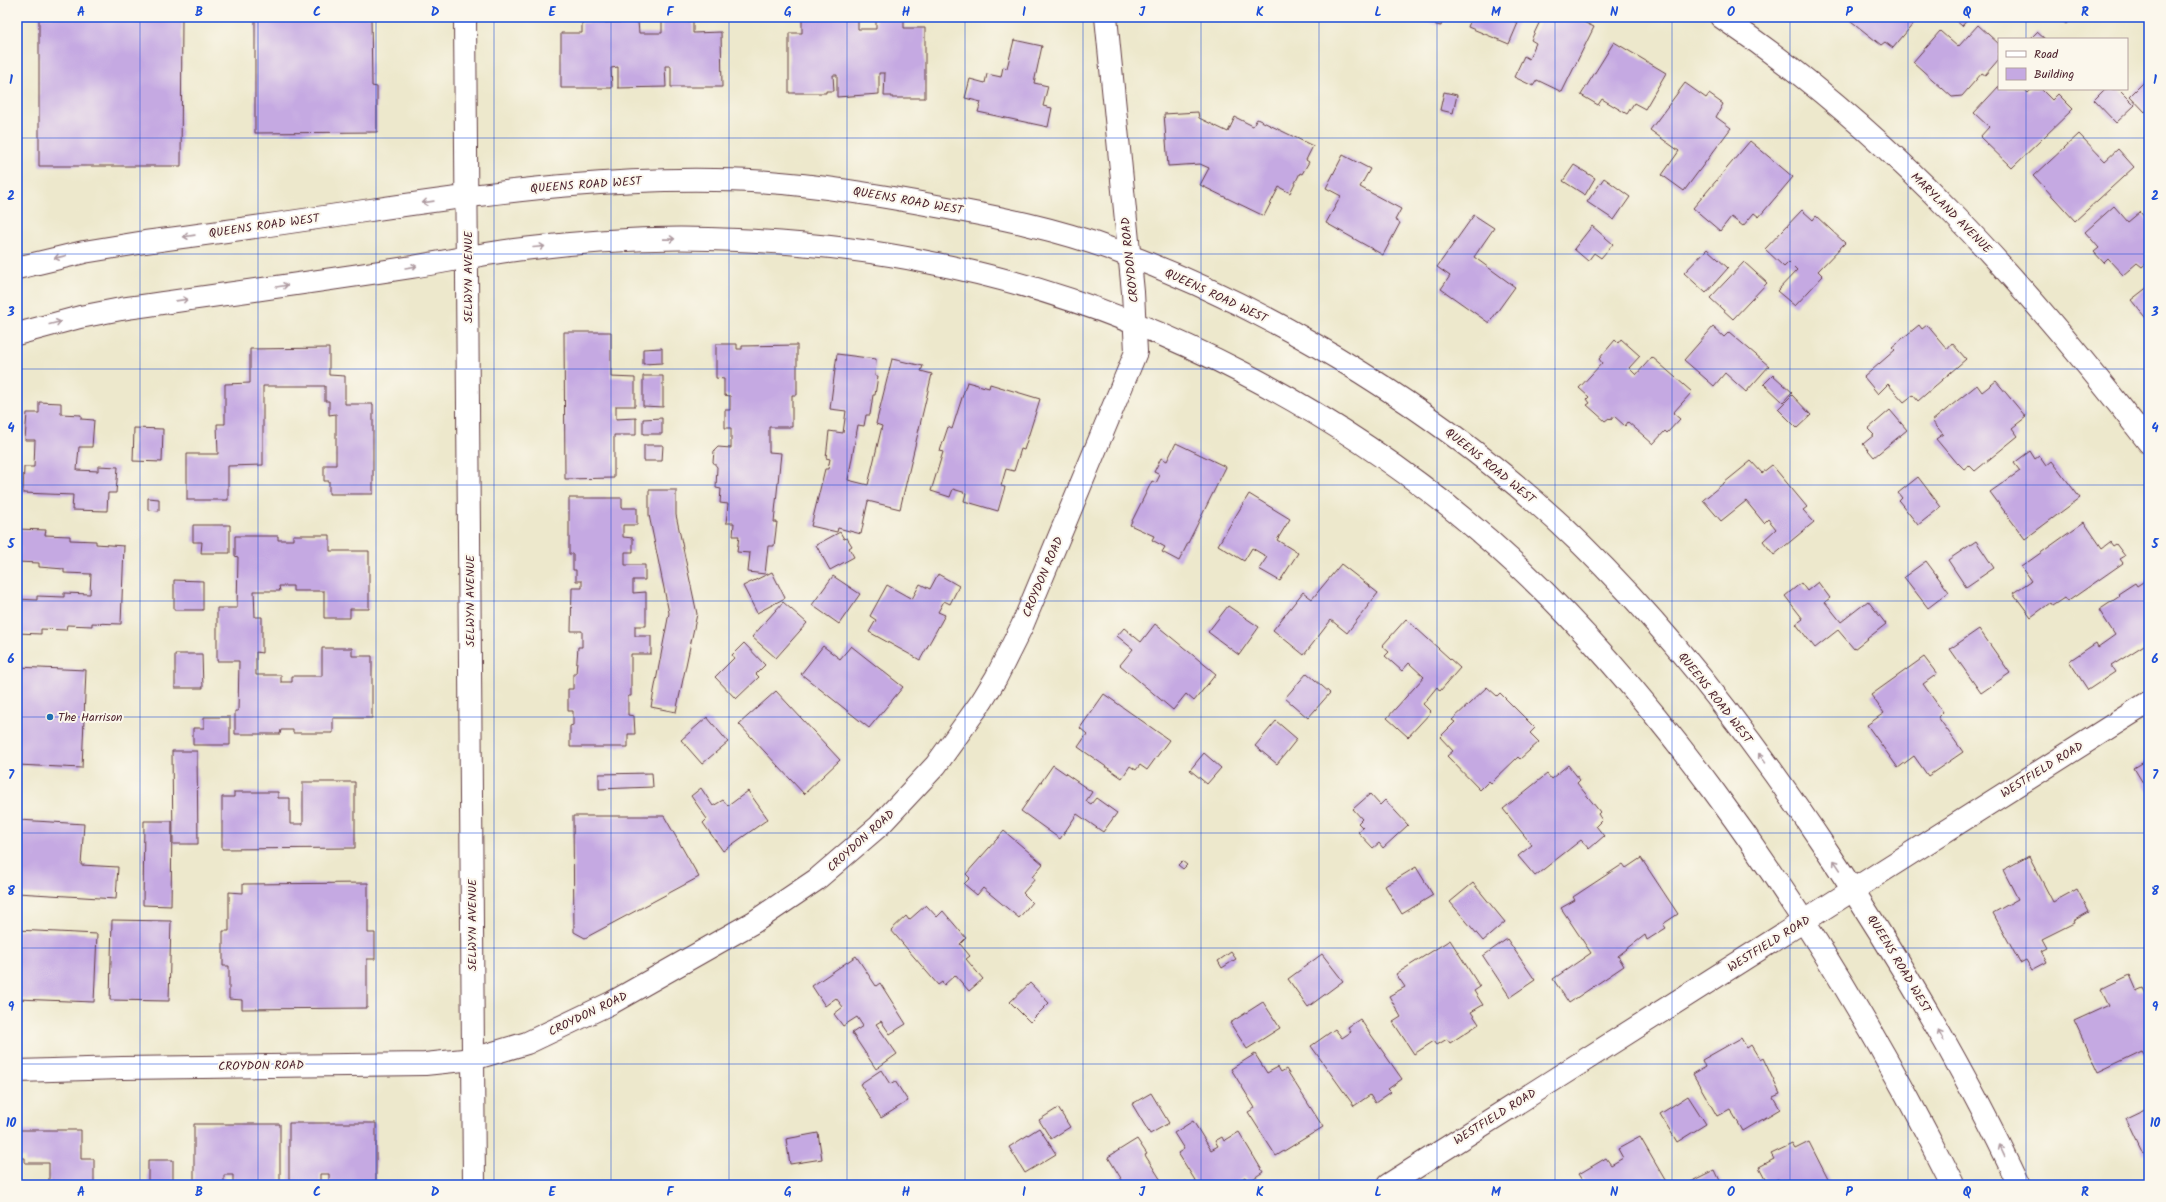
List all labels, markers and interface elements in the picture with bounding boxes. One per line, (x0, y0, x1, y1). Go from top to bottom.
text: A (77, 2, 85, 23)
text: B (195, 2, 203, 23)
text: C (313, 2, 321, 23)
text: D (431, 2, 440, 23)
text: E (548, 2, 556, 23)
text: F (666, 2, 674, 23)
text: G (784, 2, 792, 23)
text: H (902, 2, 911, 23)
text: I (1022, 2, 1026, 23)
text: J (1139, 2, 1146, 23)
text: K (1256, 2, 1264, 23)
text: L (1374, 2, 1382, 23)
text: M (1491, 2, 1501, 23)
text: N (1610, 2, 1619, 23)
text: O (1727, 2, 1735, 23)
text: P (1845, 2, 1853, 23)
text: Q (1963, 2, 1972, 23)
text: R (2081, 2, 2089, 23)
legend (1998, 38, 2128, 90)
text: Road (2034, 45, 2059, 64)
text: Building (2034, 65, 2074, 84)
text: 1 (9, 70, 13, 91)
text: 1 (2153, 70, 2157, 91)
street label: MARYLAND AVENUE (1906, 168, 1997, 259)
street label: QUEENS ROAD WEST (530, 172, 644, 198)
street label: QUEENS ROAD WEST (851, 182, 966, 220)
text: 2 (7, 186, 15, 207)
text: 2 (2151, 186, 2159, 207)
one-way arrow (422, 198, 435, 206)
street label: QUEENS ROAD WEST (207, 209, 322, 243)
street label: CROYDON ROAD (1116, 216, 1144, 304)
street label: SELWYN AVENUE (459, 230, 478, 323)
one-way arrow (183, 233, 196, 240)
one-way arrow (662, 235, 675, 243)
one-way arrow (532, 243, 545, 251)
one-way arrow (54, 254, 67, 262)
one-way arrow (404, 263, 417, 271)
street label: QUEENS ROAD WEST (1161, 264, 1272, 329)
one-way arrow (275, 282, 288, 290)
one-way arrow (175, 296, 188, 304)
text: 3 (6, 302, 15, 323)
text: 3 (2150, 302, 2159, 323)
one-way arrow (48, 319, 61, 327)
text: 4 (7, 418, 15, 439)
text: 4 (2151, 418, 2159, 439)
street label: QUEENS ROAD WEST (1441, 423, 1541, 510)
text: 5 (7, 534, 16, 555)
street label: CROYDON ROAD (1017, 534, 1069, 620)
text: 5 (2151, 534, 2160, 555)
street label: SELWYN AVENUE (461, 554, 480, 647)
street label: QUEENS ROAD WEST (1673, 648, 1758, 749)
text: 6 (7, 649, 15, 670)
text: 6 (2151, 649, 2159, 670)
place label: The Harrison (58, 708, 122, 727)
marker: The Harrison (45, 712, 55, 722)
street label: WESTFIELD ROAD (1997, 737, 2087, 803)
one-way arrow (1758, 753, 1766, 764)
text: 7 (8, 765, 15, 786)
text: 7 (2152, 765, 2159, 786)
street label: CROYDON ROAD (823, 805, 899, 877)
one-way arrow (1832, 859, 1841, 870)
street label: SELWYN AVENUE (463, 878, 482, 971)
text: 8 (7, 881, 15, 902)
text: 8 (2151, 881, 2159, 902)
street label: WESTFIELD ROAD (1724, 911, 1814, 977)
street label: QUEENS ROAD WEST (1862, 911, 1937, 1018)
street label: CROYDON ROAD (545, 987, 631, 1041)
text: 9 (8, 997, 15, 1018)
text: 9 (2152, 997, 2159, 1018)
one-way arrow (1937, 1029, 1944, 1041)
street label: CROYDON ROAD (218, 1056, 304, 1076)
street label: WESTFIELD ROAD (1450, 1084, 1540, 1150)
text: 10 (6, 1113, 17, 1134)
text: 10 (2150, 1113, 2161, 1134)
one-way arrow (1998, 1144, 2005, 1156)
text: A (77, 1182, 85, 1202)
text: B (195, 1182, 203, 1202)
text: C (313, 1182, 321, 1202)
text: D (431, 1182, 440, 1202)
text: E (548, 1182, 556, 1202)
text: F (666, 1182, 674, 1202)
text: G (784, 1182, 792, 1202)
text: H (902, 1182, 911, 1202)
text: I (1022, 1182, 1026, 1202)
text: J (1139, 1182, 1146, 1202)
text: K (1256, 1182, 1264, 1202)
text: L (1374, 1182, 1382, 1202)
text: M (1491, 1182, 1501, 1202)
text: N (1610, 1182, 1619, 1202)
text: O (1727, 1182, 1735, 1202)
text: P (1845, 1182, 1853, 1202)
text: Q (1963, 1182, 1972, 1202)
text: R (2081, 1182, 2089, 1202)

